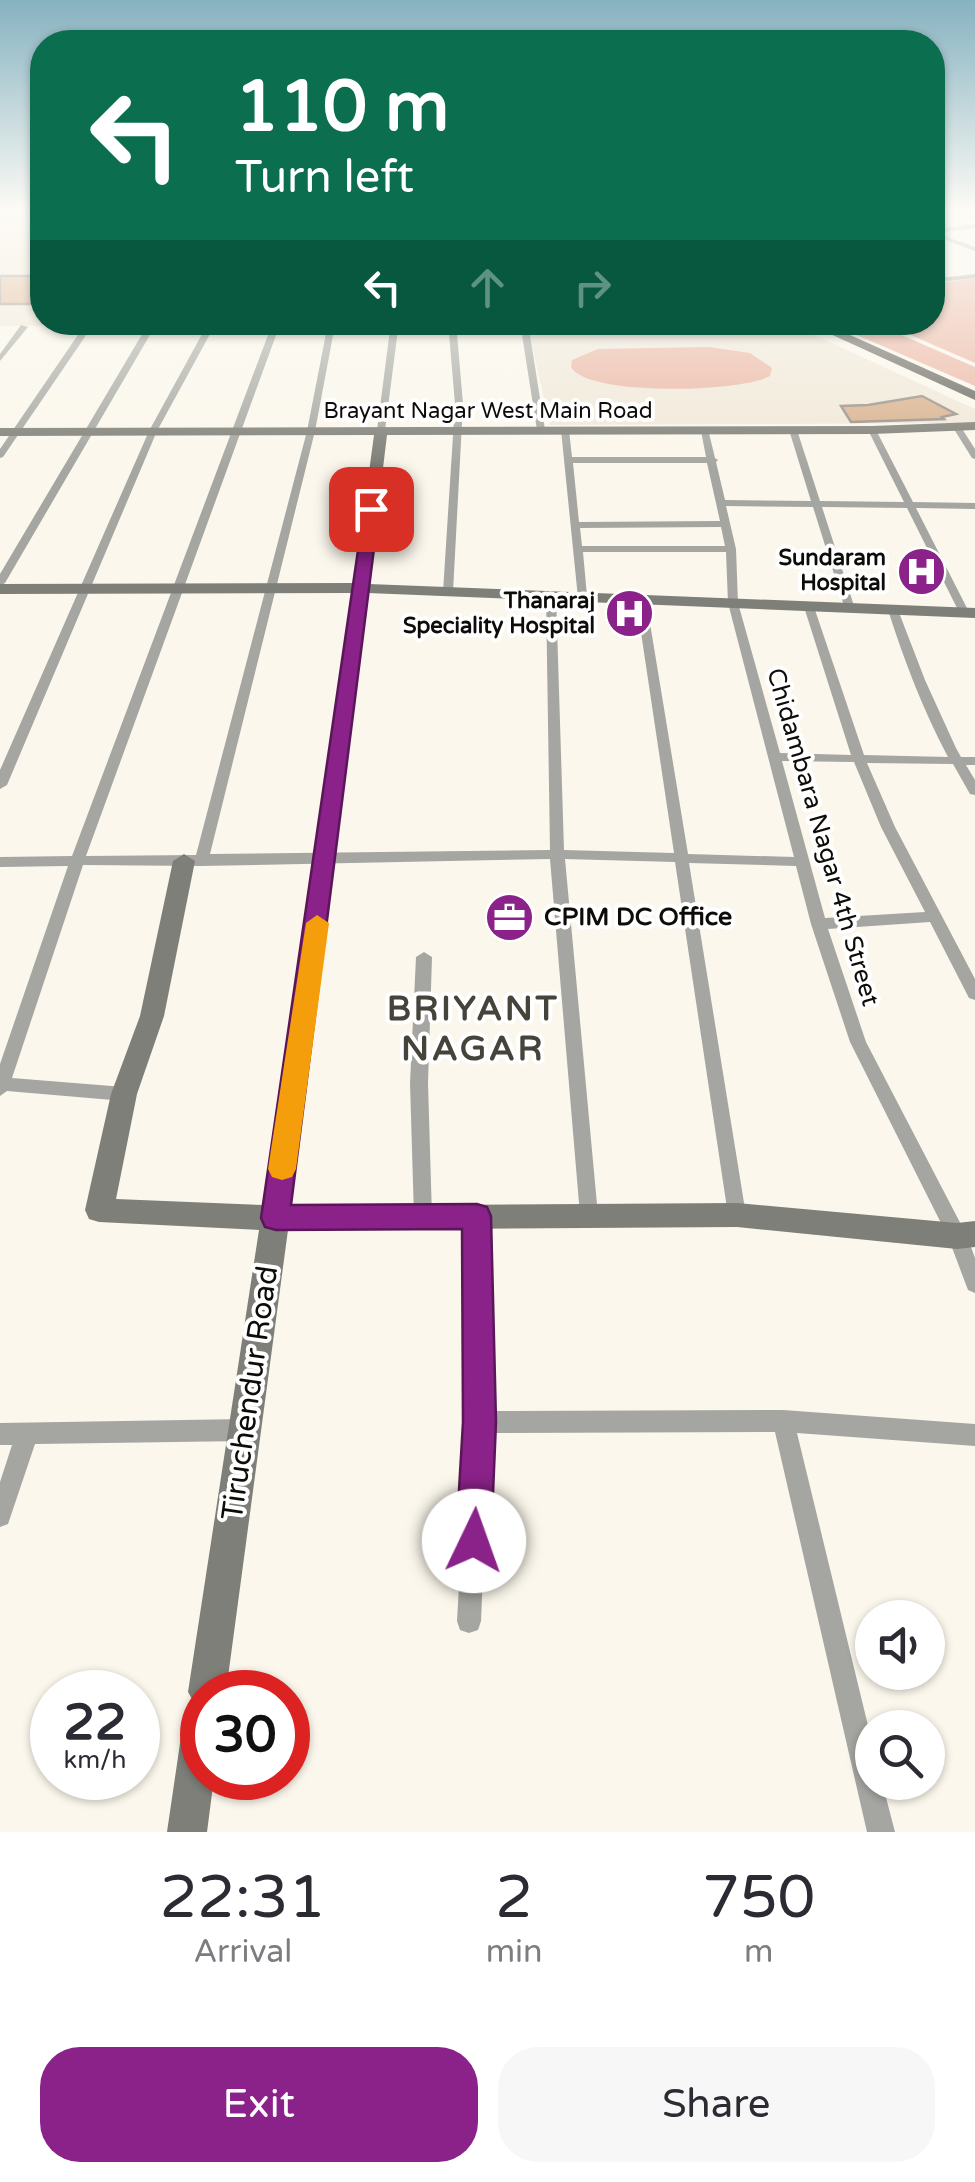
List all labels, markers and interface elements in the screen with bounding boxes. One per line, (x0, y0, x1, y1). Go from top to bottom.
text: 110 m (235, 66, 449, 150)
icon: left (70, 70, 200, 200)
text: Turn left (235, 151, 414, 205)
icon: left (355, 260, 410, 315)
icon: ahead (460, 260, 515, 315)
icon: right (565, 260, 620, 315)
street label: Brayant Nagar West Main Road (323, 398, 653, 424)
pin (329, 467, 414, 552)
icon: arrive (344, 482, 399, 537)
place label: Sundaram Hospital (779, 545, 886, 596)
hospital icon: Sundaram Hospital (895, 545, 947, 597)
place label: Thanaraj Speciality Hospital (403, 588, 595, 639)
hospital icon: Thanaraj Speciality Hospital (604, 588, 656, 640)
street label: Chidambara Nagar 4th Street (760, 665, 886, 1010)
office icon: CPIM DC Office (483, 891, 535, 943)
place label: CPIM DC Office (544, 902, 732, 932)
district label: BRIYANT NAGAR (387, 988, 559, 1070)
street label: Tiruchendur Road (214, 1263, 286, 1523)
position arrow (422, 1489, 526, 1593)
map controls (855, 1600, 945, 1800)
button: sound (855, 1600, 945, 1690)
speed limit sign: 30 (180, 1670, 310, 1800)
text: 22 (64, 1693, 126, 1753)
button: search (855, 1710, 945, 1800)
text: km/h (64, 1745, 126, 1775)
text: 22:31 (160, 1862, 326, 1934)
text: 2 (495, 1862, 533, 1934)
text: 750 (702, 1862, 815, 1934)
text: Arrival (193, 1933, 292, 1971)
text: min (486, 1933, 543, 1971)
text: m (744, 1933, 773, 1971)
button: Exit (40, 2047, 478, 2162)
button: Share (498, 2047, 935, 2162)

